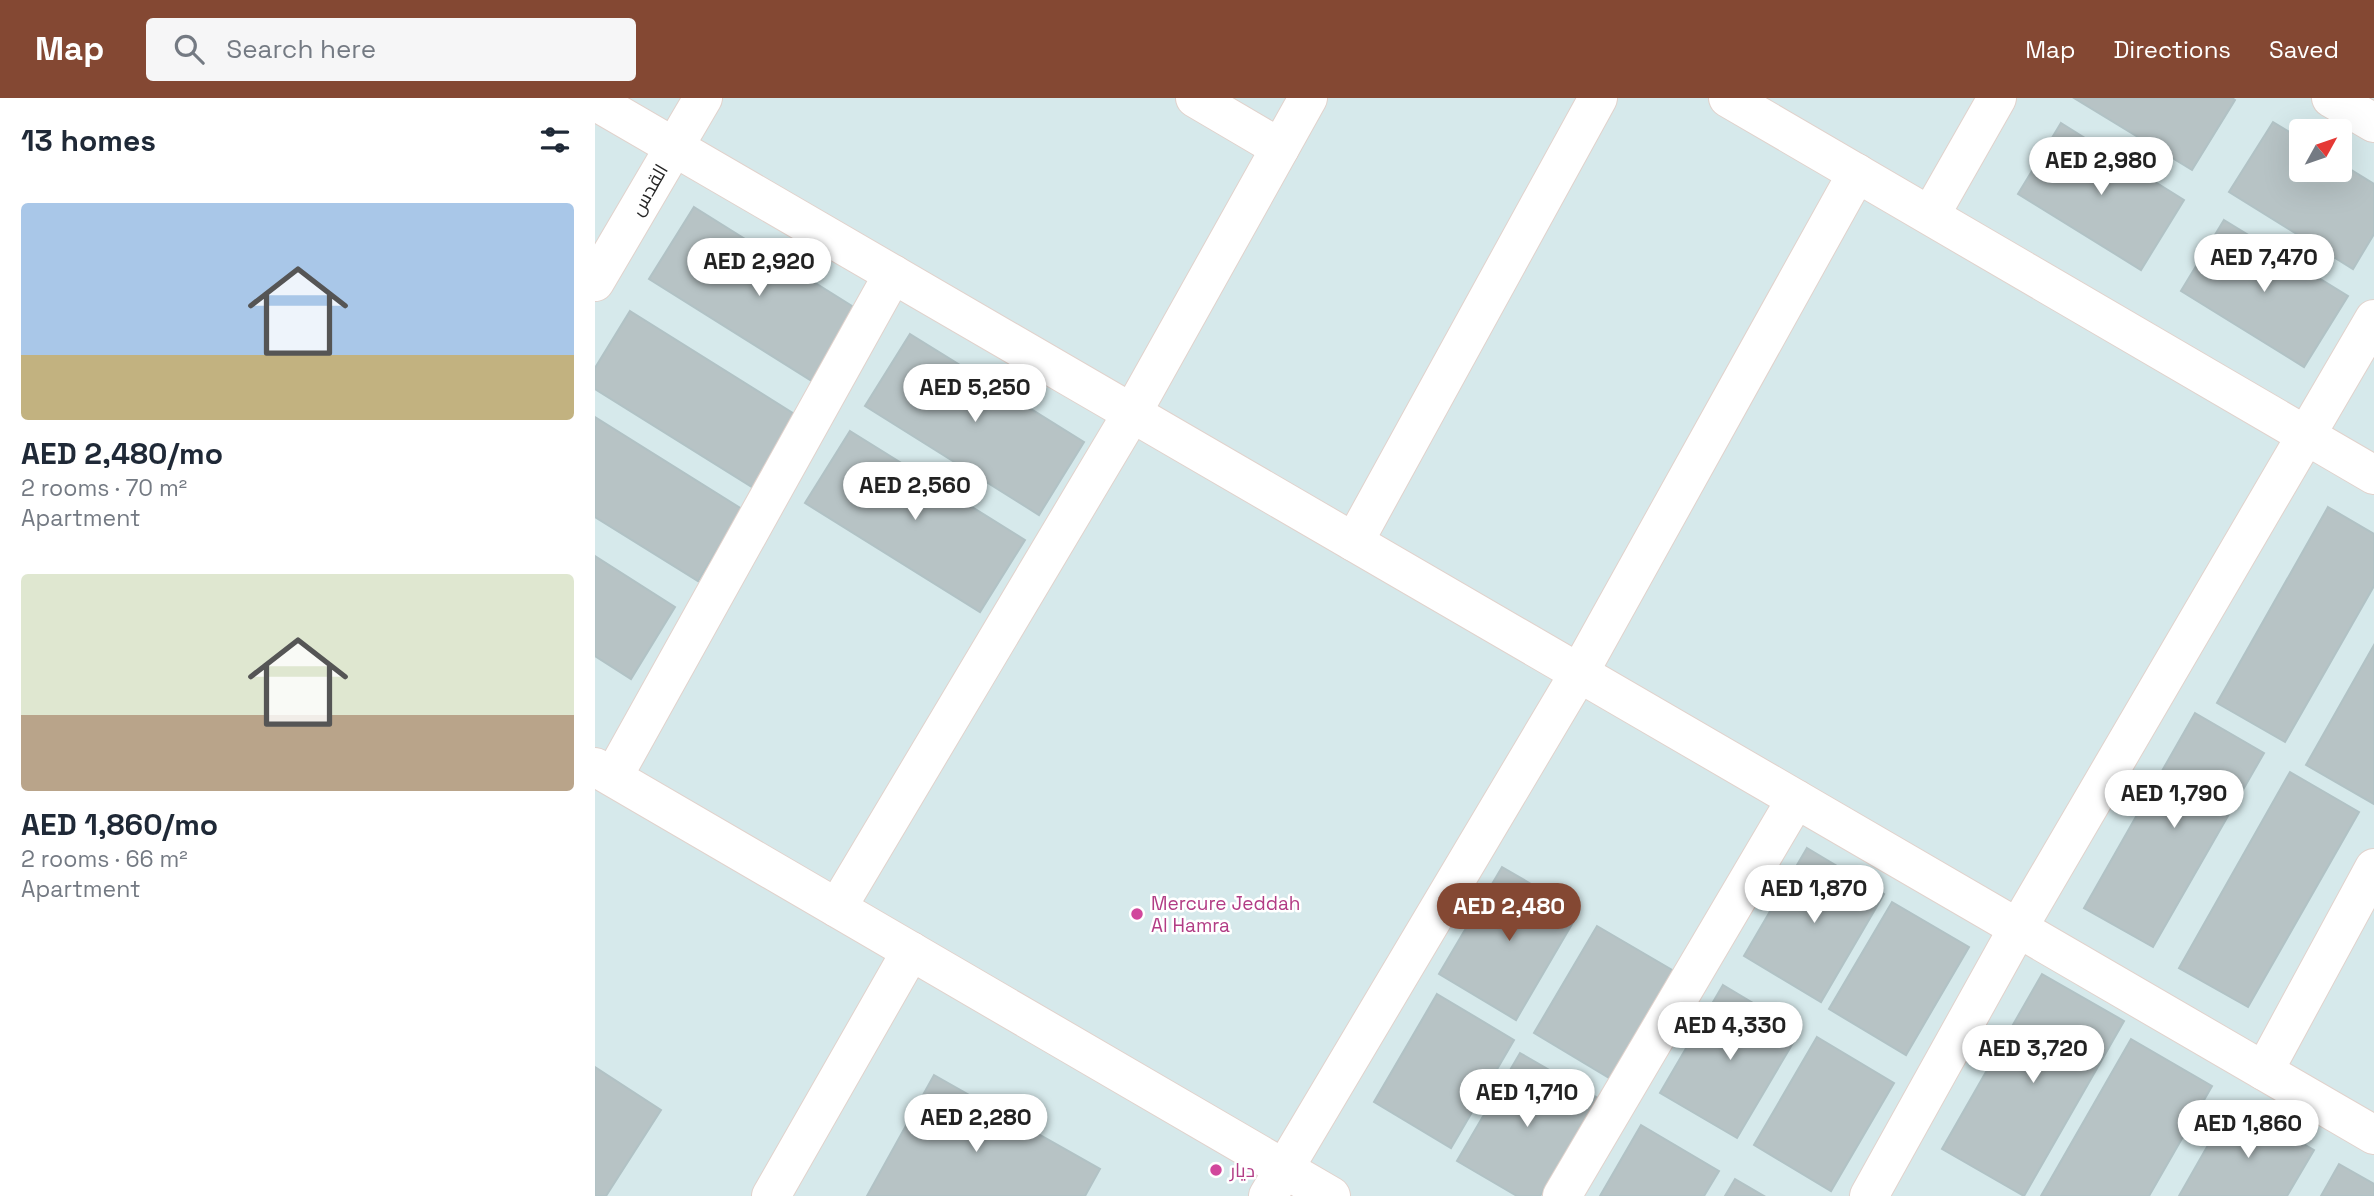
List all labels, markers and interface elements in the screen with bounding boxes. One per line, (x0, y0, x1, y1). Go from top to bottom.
search box (146, 18, 636, 81)
text: Map (35, 28, 104, 70)
icon: search (170, 30, 208, 68)
text: Search here (226, 32, 376, 66)
text: Map (2025, 34, 2075, 65)
text: Directions (2113, 34, 2231, 65)
text: Saved (2269, 34, 2339, 65)
north arrow (2289, 119, 2352, 182)
map controls (2289, 119, 2352, 182)
text: 13 homes (21, 121, 156, 160)
icon: filters (536, 121, 574, 159)
pin: AED 2,980 (2021, 138, 2181, 197)
text: AED 2,980 (2045, 145, 2157, 175)
street label: القدس (624, 160, 674, 220)
pin: AED 7,470 (2184, 234, 2344, 294)
pin: AED 2,920 (679, 238, 839, 298)
text: AED 7,470 (2210, 242, 2318, 272)
text: AED 2,920 (703, 246, 815, 276)
icon: home (235, 248, 361, 374)
pin: AED 5,250 (895, 364, 1055, 424)
text: AED 5,250 (919, 372, 1031, 402)
text: AED 2,480/mo (21, 434, 223, 473)
pin: AED 2,560 (835, 462, 995, 522)
text: AED 2,560 (859, 470, 971, 500)
text: 2 rooms · 70 m² (21, 473, 187, 503)
text: Apartment (21, 503, 141, 533)
icon: home (235, 619, 361, 745)
pin: AED 1,790 (2094, 770, 2254, 830)
text: AED 1,790 (2121, 778, 2227, 808)
text: AED 1,860/mo (21, 805, 218, 844)
text: 2 rooms · 66 m² (21, 844, 188, 874)
pin: AED 1,870 (1734, 866, 1894, 925)
text: AED 1,870 (1761, 873, 1867, 903)
text: Apartment (21, 874, 141, 904)
pin: AED 2,480 (1429, 884, 1589, 943)
place label: Mercure Jeddah Al Hamra (1151, 891, 1301, 938)
text: AED 2,480 (1453, 891, 1565, 921)
marker: Mercure Jeddah Al Hamra (1129, 906, 1145, 922)
pin: AED 4,330 (1650, 1002, 1810, 1062)
text: AED 4,330 (1674, 1010, 1786, 1040)
pin: AED 3,720 (1953, 1026, 2113, 1085)
text: AED 3,720 (1978, 1033, 2088, 1063)
pin: AED 1,710 (1447, 1070, 1607, 1129)
text: AED 1,710 (1476, 1077, 1578, 1107)
pin: AED 2,280 (896, 1094, 1056, 1154)
pin: AED 1,860 (2168, 1100, 2328, 1160)
text: AED 2,280 (920, 1102, 1032, 1132)
text: AED 1,860 (2194, 1108, 2302, 1138)
place label: ديار (1229, 1158, 1255, 1183)
marker: ديار (1208, 1162, 1224, 1178)

